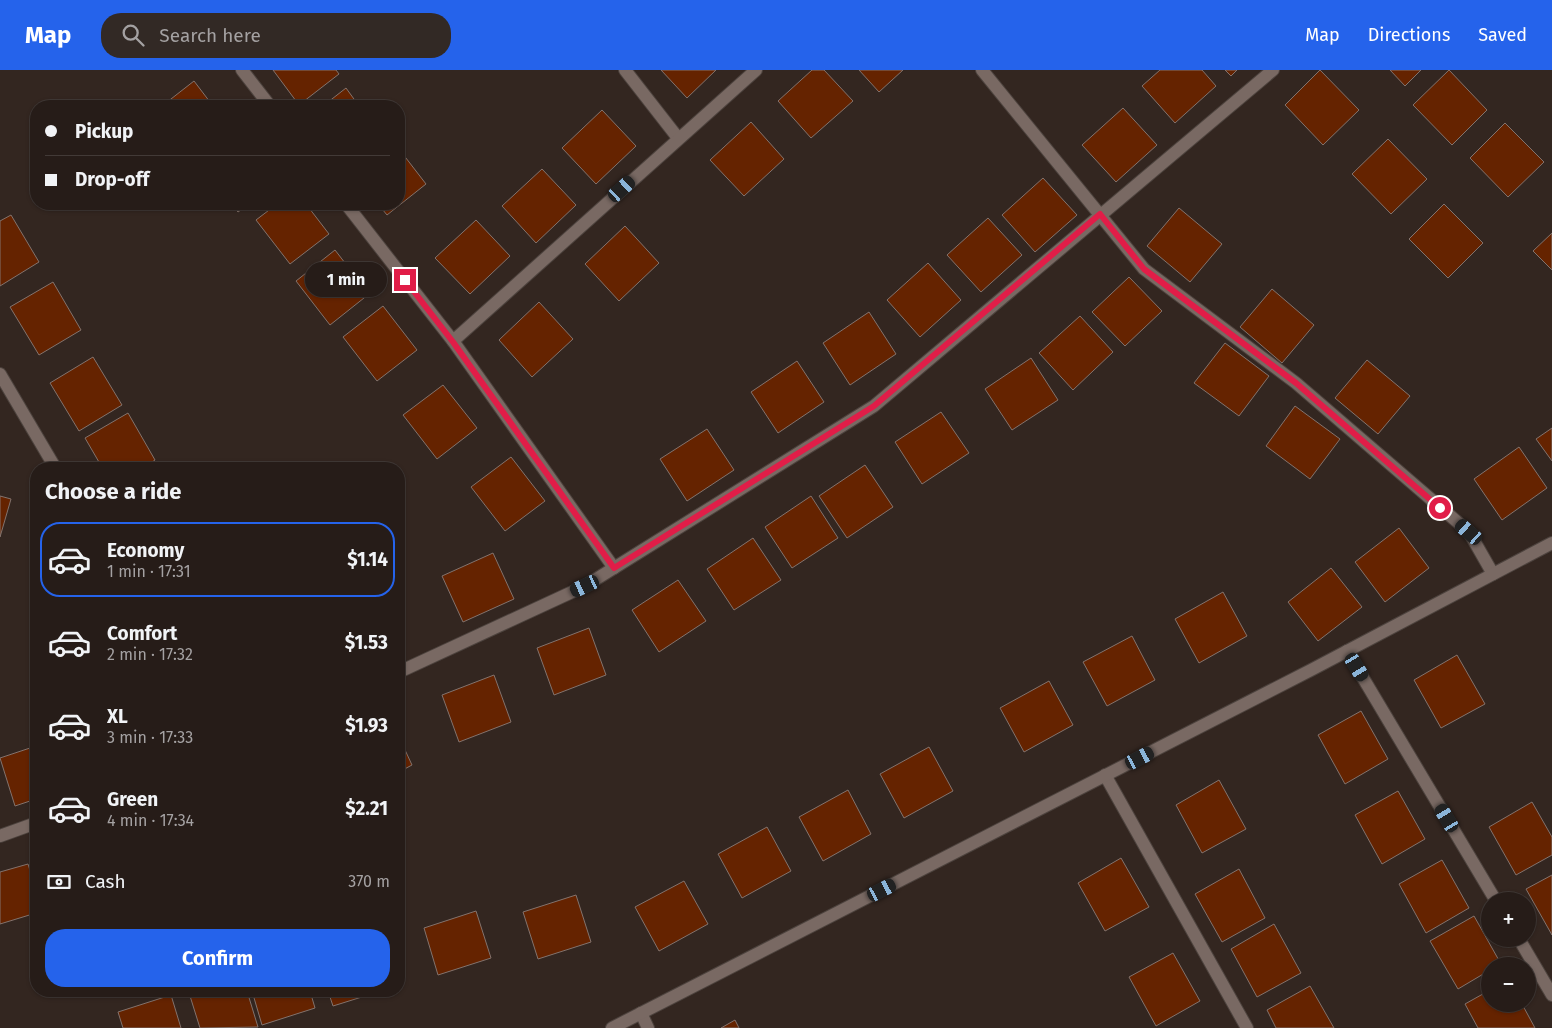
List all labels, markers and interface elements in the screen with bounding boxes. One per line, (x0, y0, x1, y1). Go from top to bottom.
search box (101, 13, 451, 58)
text: Map (25, 21, 71, 49)
icon: search (119, 21, 147, 49)
text: Search here (159, 24, 261, 47)
text: Map (1305, 24, 1340, 46)
text: Directions (1368, 24, 1450, 46)
text: Saved (1478, 24, 1527, 46)
text: Pickup (75, 120, 133, 143)
text: Drop-off (75, 168, 149, 191)
car (605, 173, 638, 205)
callout: 1 min (305, 262, 388, 298)
route end (394, 269, 416, 291)
text: 1 min (327, 270, 365, 289)
text: Choose a ride (45, 478, 181, 505)
route start (1429, 497, 1451, 519)
car (1452, 516, 1485, 548)
icon: car (47, 537, 92, 582)
text: Economy (107, 539, 184, 562)
text: $1.14 (347, 548, 388, 571)
text: 1 min · 17:31 (107, 562, 191, 581)
car (568, 573, 601, 599)
icon: car (47, 620, 92, 665)
text: Comfort (107, 622, 177, 645)
text: $1.53 (345, 631, 388, 654)
text: 2 min · 17:32 (107, 645, 193, 664)
car (1342, 650, 1371, 684)
icon: car (47, 703, 92, 748)
text: XL (107, 705, 128, 728)
text: $1.93 (345, 714, 388, 737)
text: 3 min · 17:33 (107, 728, 193, 747)
car (1123, 745, 1156, 771)
icon: car (47, 786, 92, 831)
text: Green (107, 788, 158, 811)
text: $2.21 (345, 797, 388, 820)
car (1432, 801, 1461, 835)
text: 4 min · 17:34 (107, 811, 194, 830)
icon: cash (45, 868, 73, 896)
text: Cash (85, 870, 126, 893)
text: 370 m (348, 872, 390, 891)
car (865, 877, 898, 903)
map controls (1481, 892, 1536, 1012)
button: + (1481, 892, 1536, 947)
button: Confirm (45, 929, 390, 987)
button: − (1481, 957, 1536, 1012)

